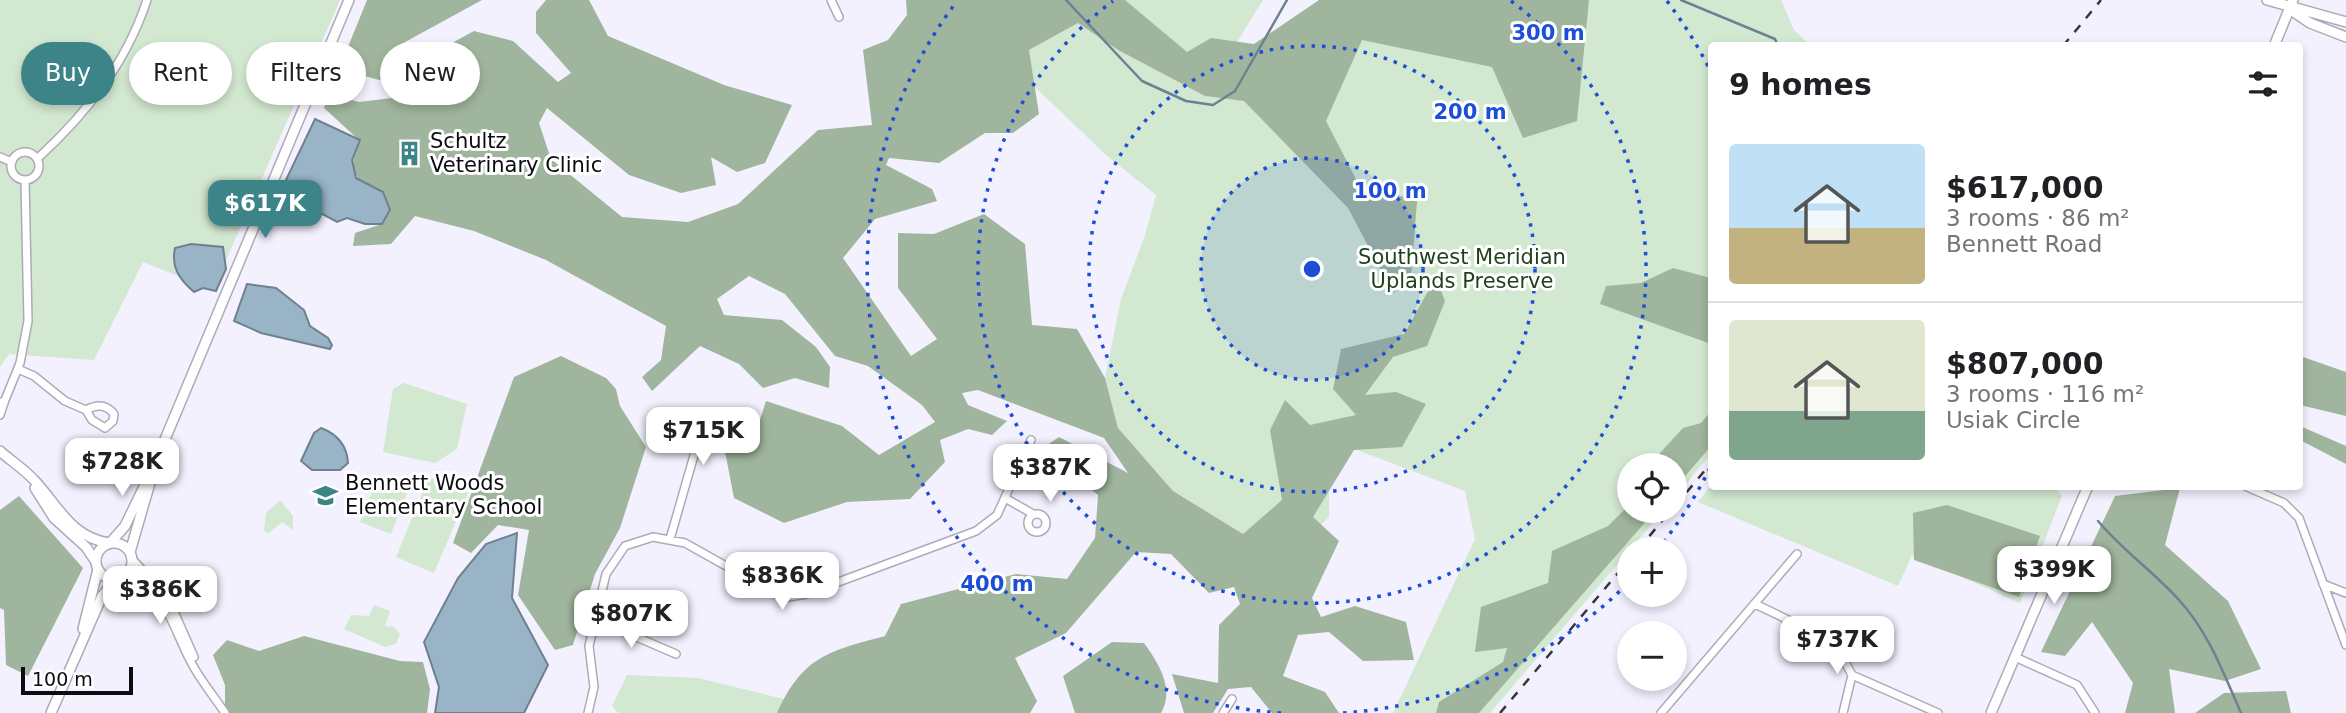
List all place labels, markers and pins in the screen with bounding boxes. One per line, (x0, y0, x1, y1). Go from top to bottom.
place label: Schultz Veterinary Clinic (430, 129, 602, 177)
building icon: Schultz Veterinary Clinic (396, 139, 424, 167)
pin: $617K (216, 180, 314, 240)
centre of rings (1300, 257, 1324, 281)
pin: $715K (654, 407, 752, 467)
pin: $728K (73, 438, 171, 498)
pin: $387K (1001, 444, 1099, 504)
place label: Bennett Woods Elementary School (345, 471, 542, 519)
school or university icon: Bennett Woods Elementary School (311, 481, 339, 509)
pin: $399K (2005, 546, 2103, 606)
pin: $836K (733, 552, 831, 612)
pin: $386K (111, 566, 209, 626)
pin: $807K (582, 590, 680, 650)
pin: $737K (1788, 616, 1886, 676)

